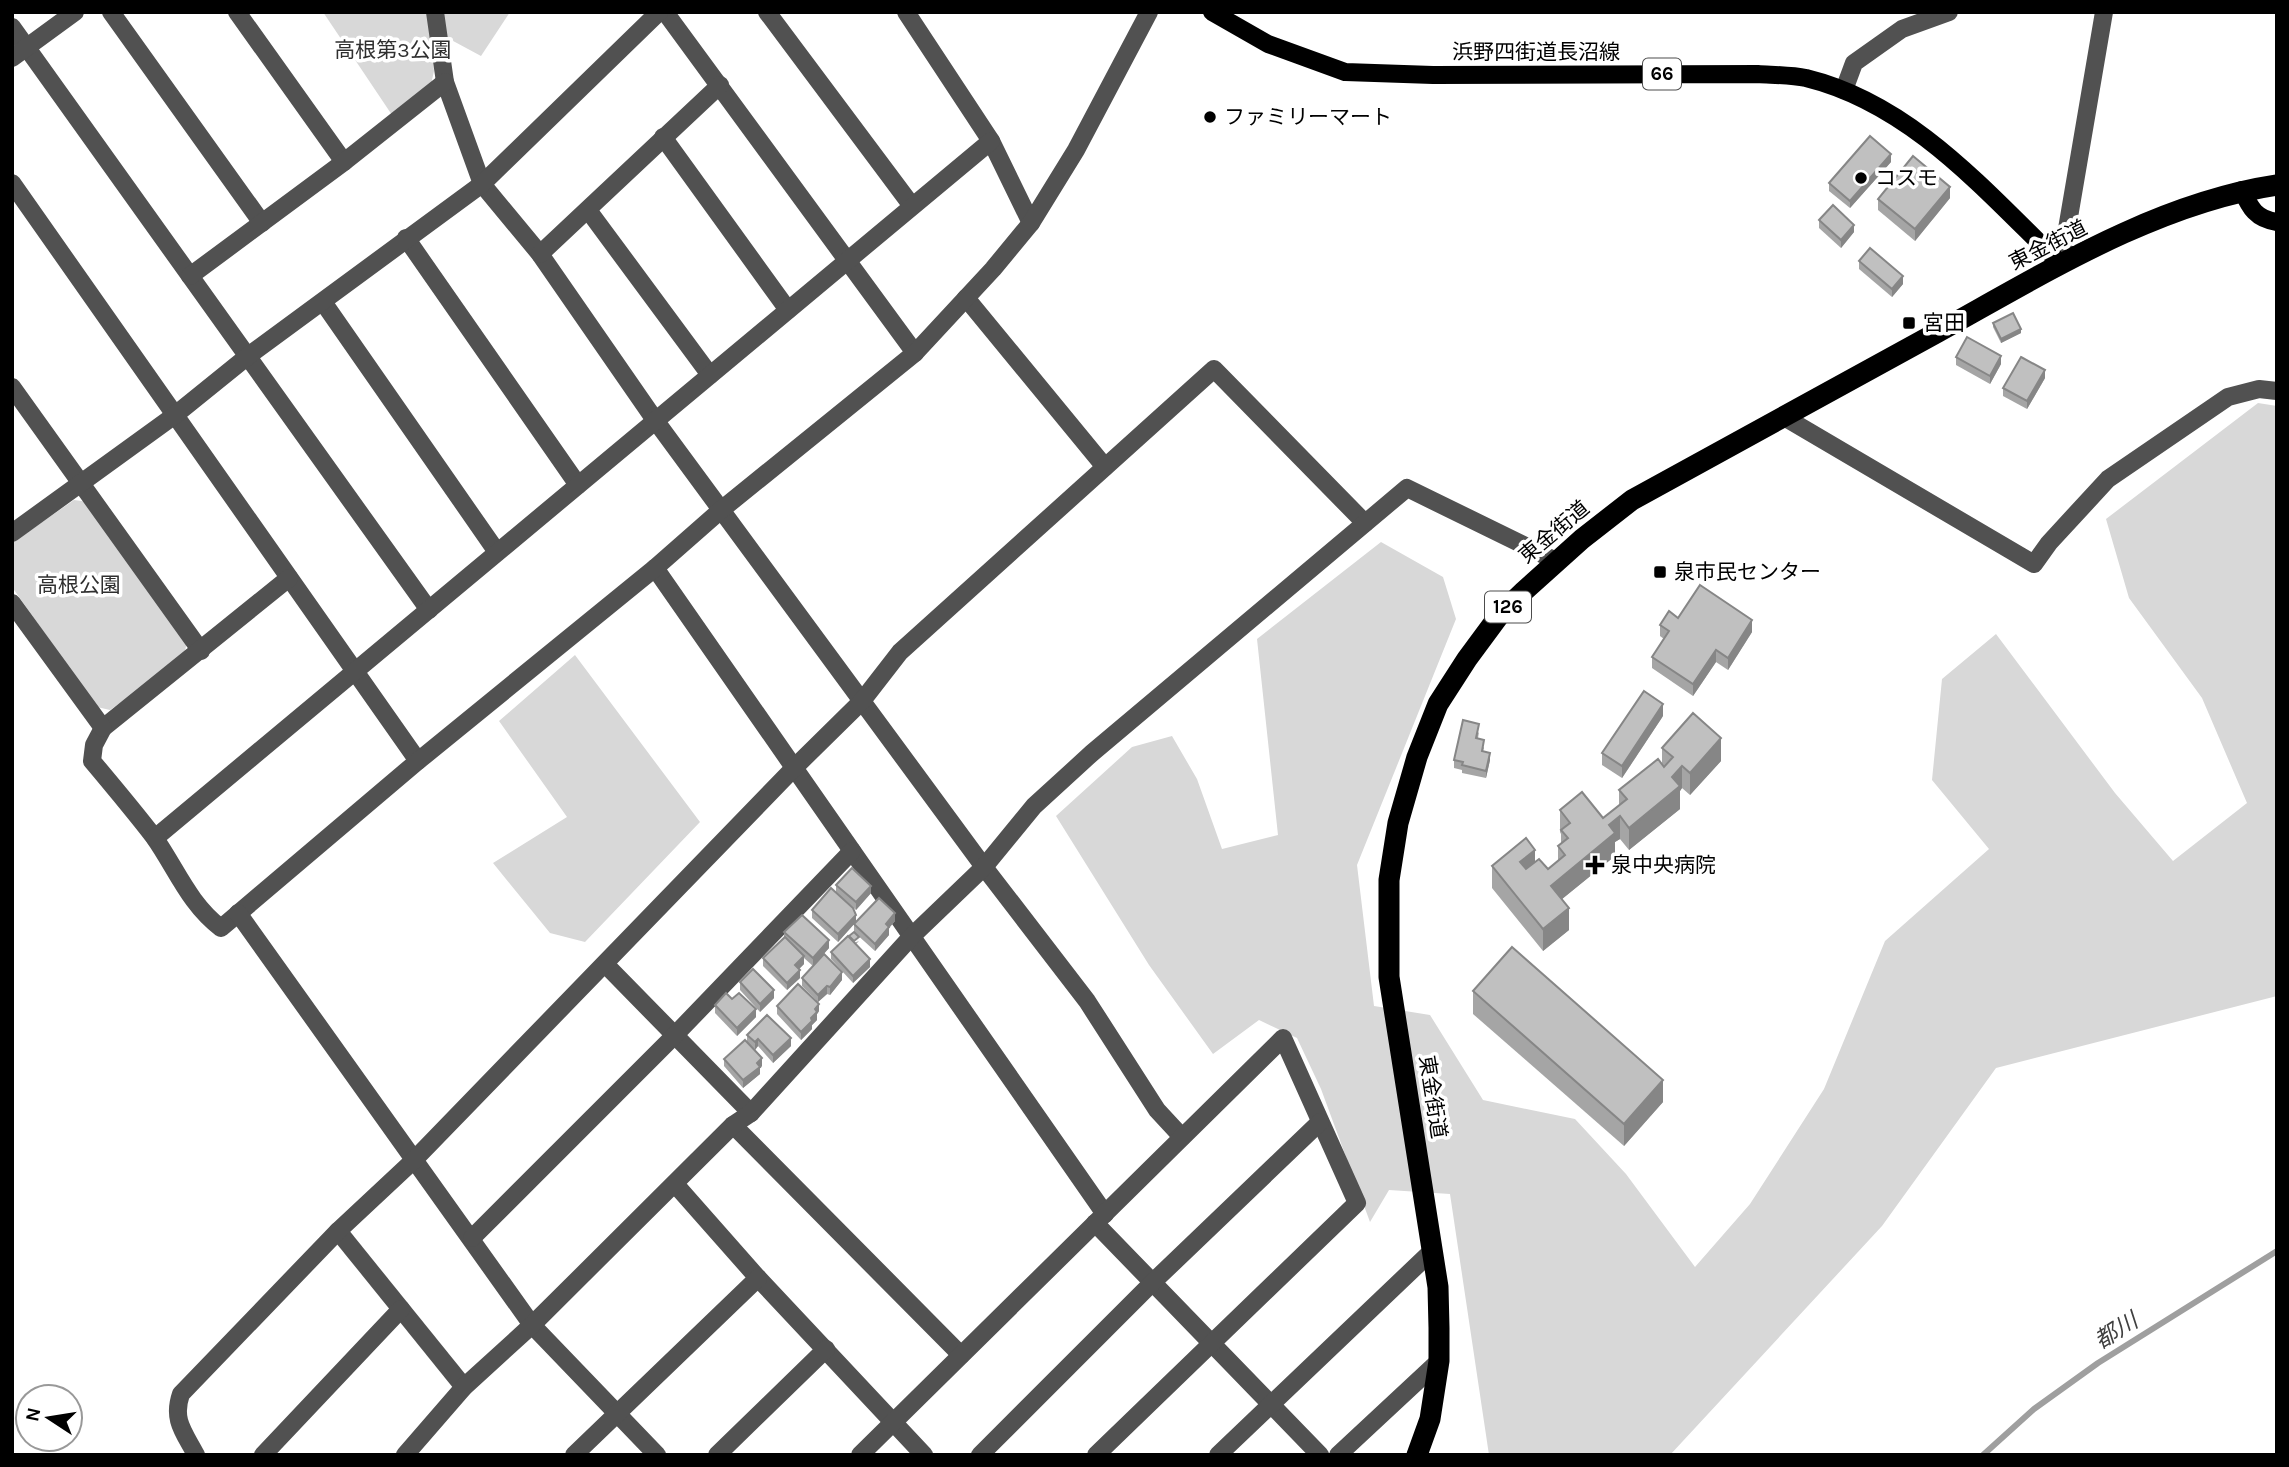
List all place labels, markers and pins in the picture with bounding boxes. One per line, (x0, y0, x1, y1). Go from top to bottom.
place label: ファミリーマート (1224, 105, 1392, 129)
marker: ファミリーマート (1202, 109, 1218, 125)
place label: コスモ (1875, 166, 1938, 190)
marker: コスモ (1853, 170, 1869, 186)
place label: 宮田 (1923, 311, 1965, 335)
marker: 宮田 (1901, 315, 1917, 331)
place label: 泉市民センター (1674, 560, 1821, 584)
marker: 泉市民センター (1652, 564, 1668, 580)
place label: 泉中央病院 (1611, 853, 1716, 877)
marker: 泉中央病院 (1585, 855, 1605, 875)

